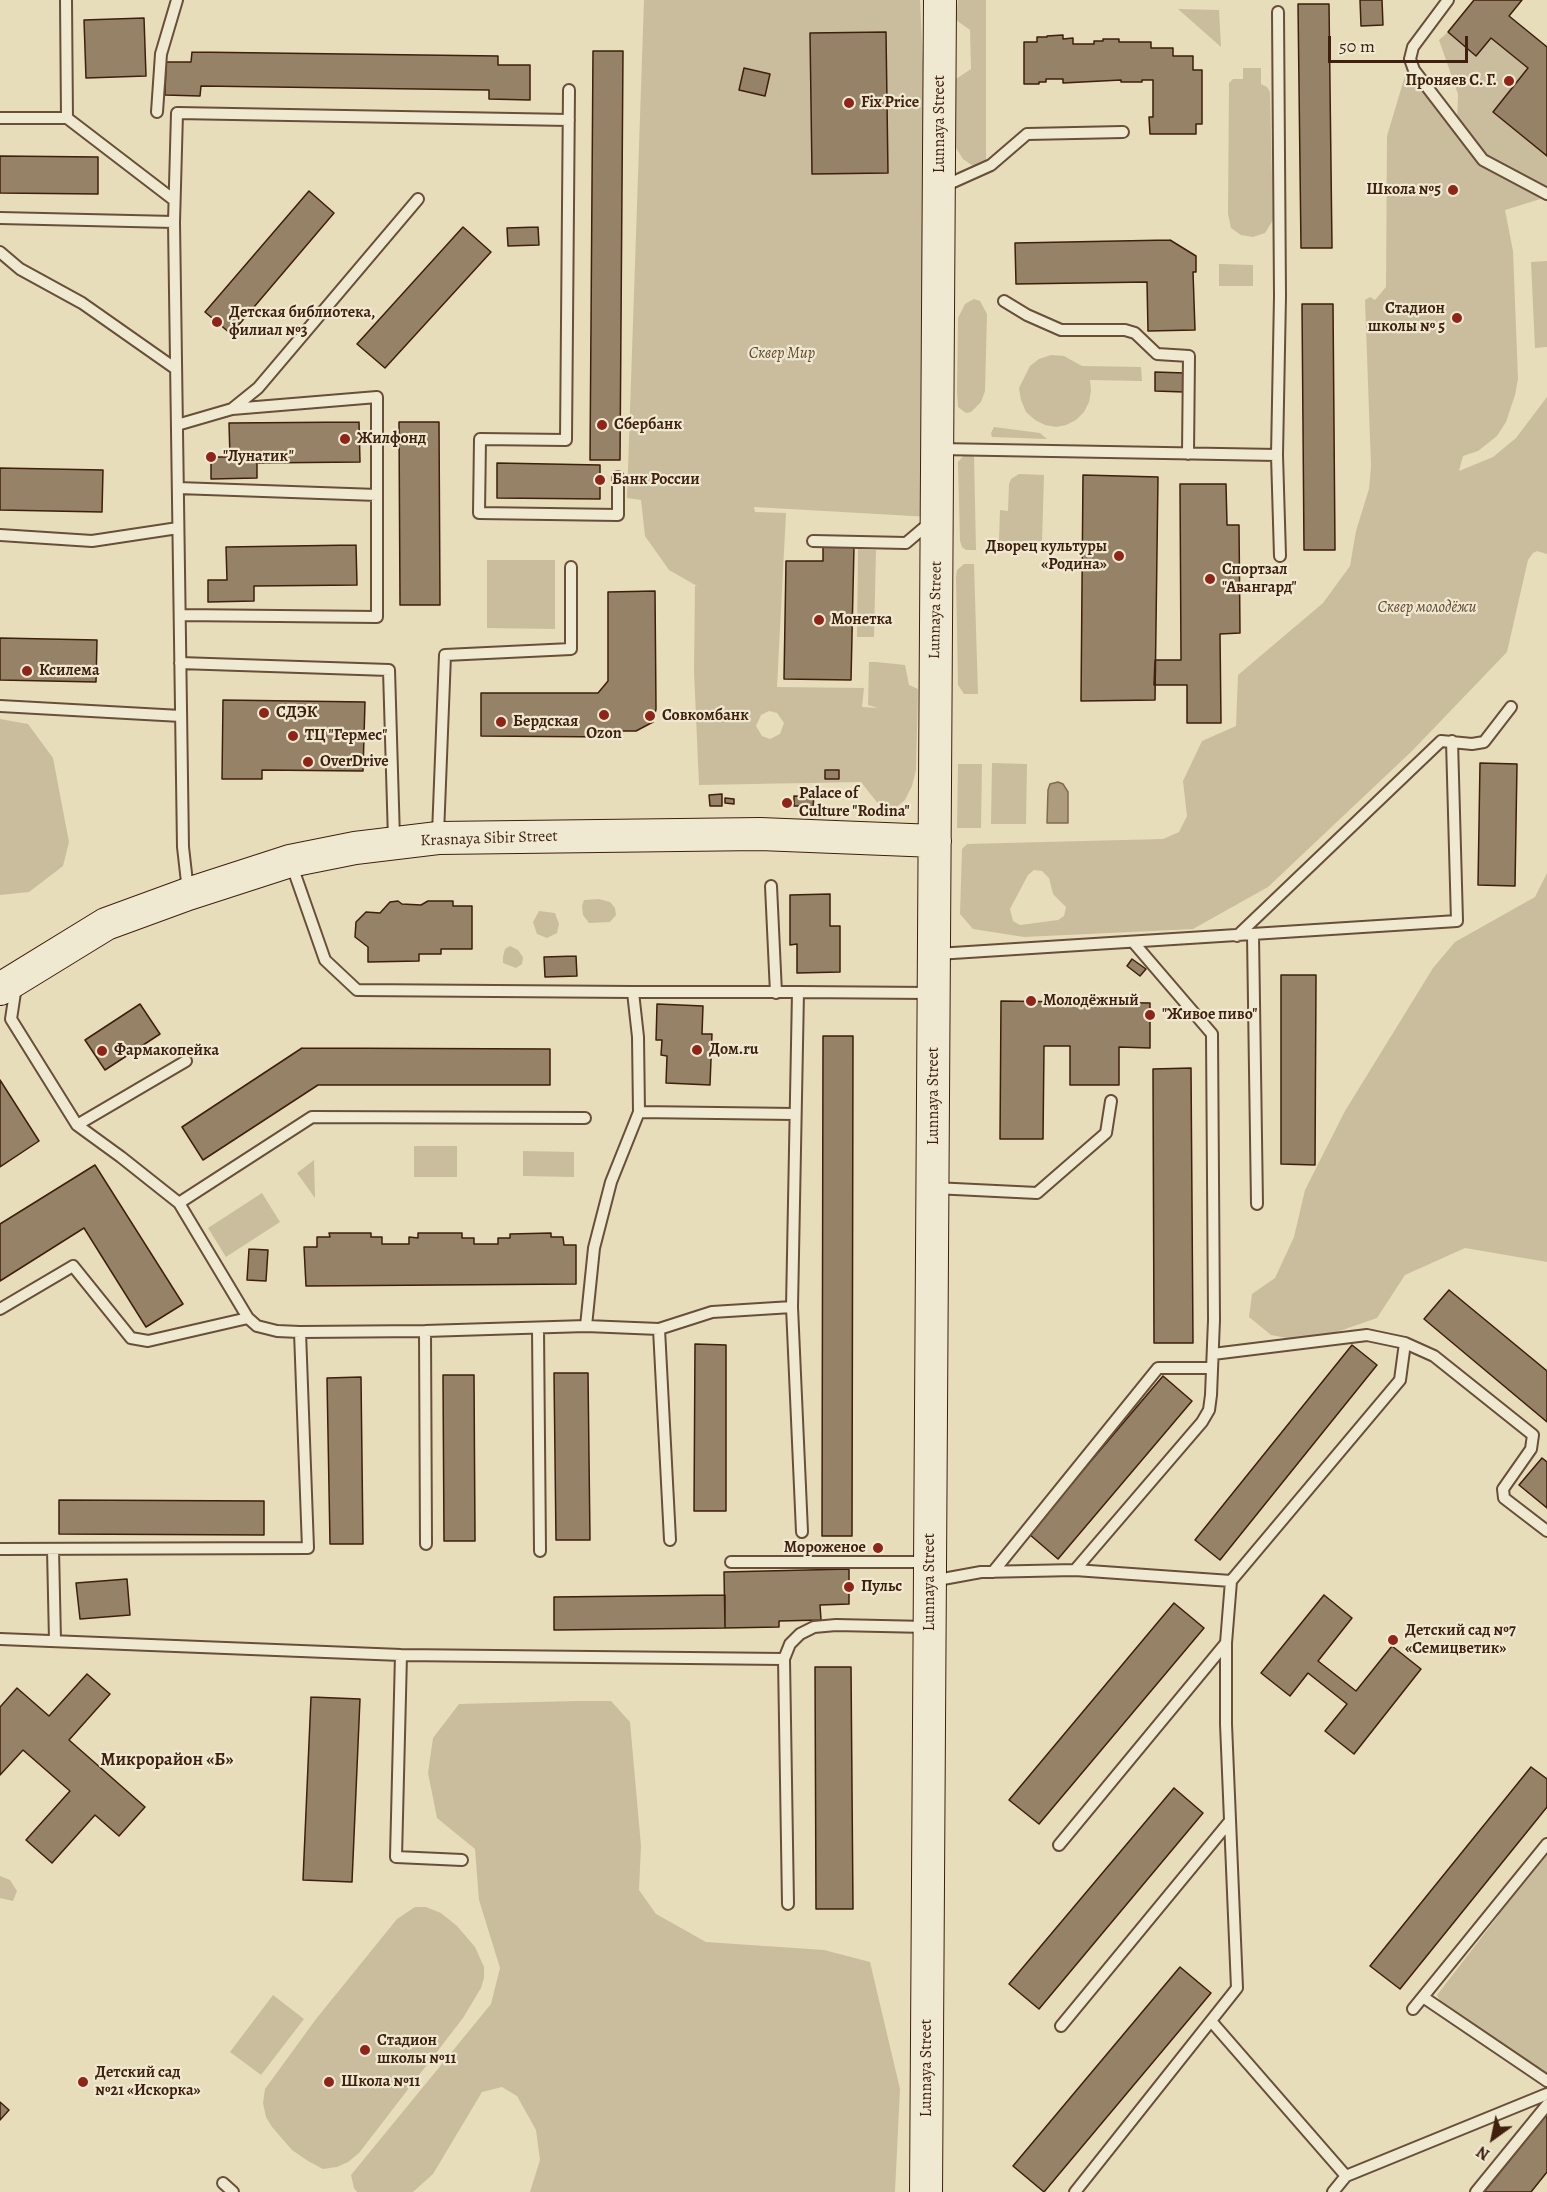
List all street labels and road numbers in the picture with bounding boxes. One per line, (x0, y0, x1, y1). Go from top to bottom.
street label: Lunnaya Street (930, 75, 950, 173)
street label: Lunnaya Street (926, 561, 946, 659)
street label: Krasnaya Sibir Street (420, 827, 558, 851)
street label: Lunnaya Street (924, 1047, 944, 1145)
street label: Lunnaya Street (920, 1533, 940, 1631)
street label: Lunnaya Street (917, 2019, 937, 2117)

